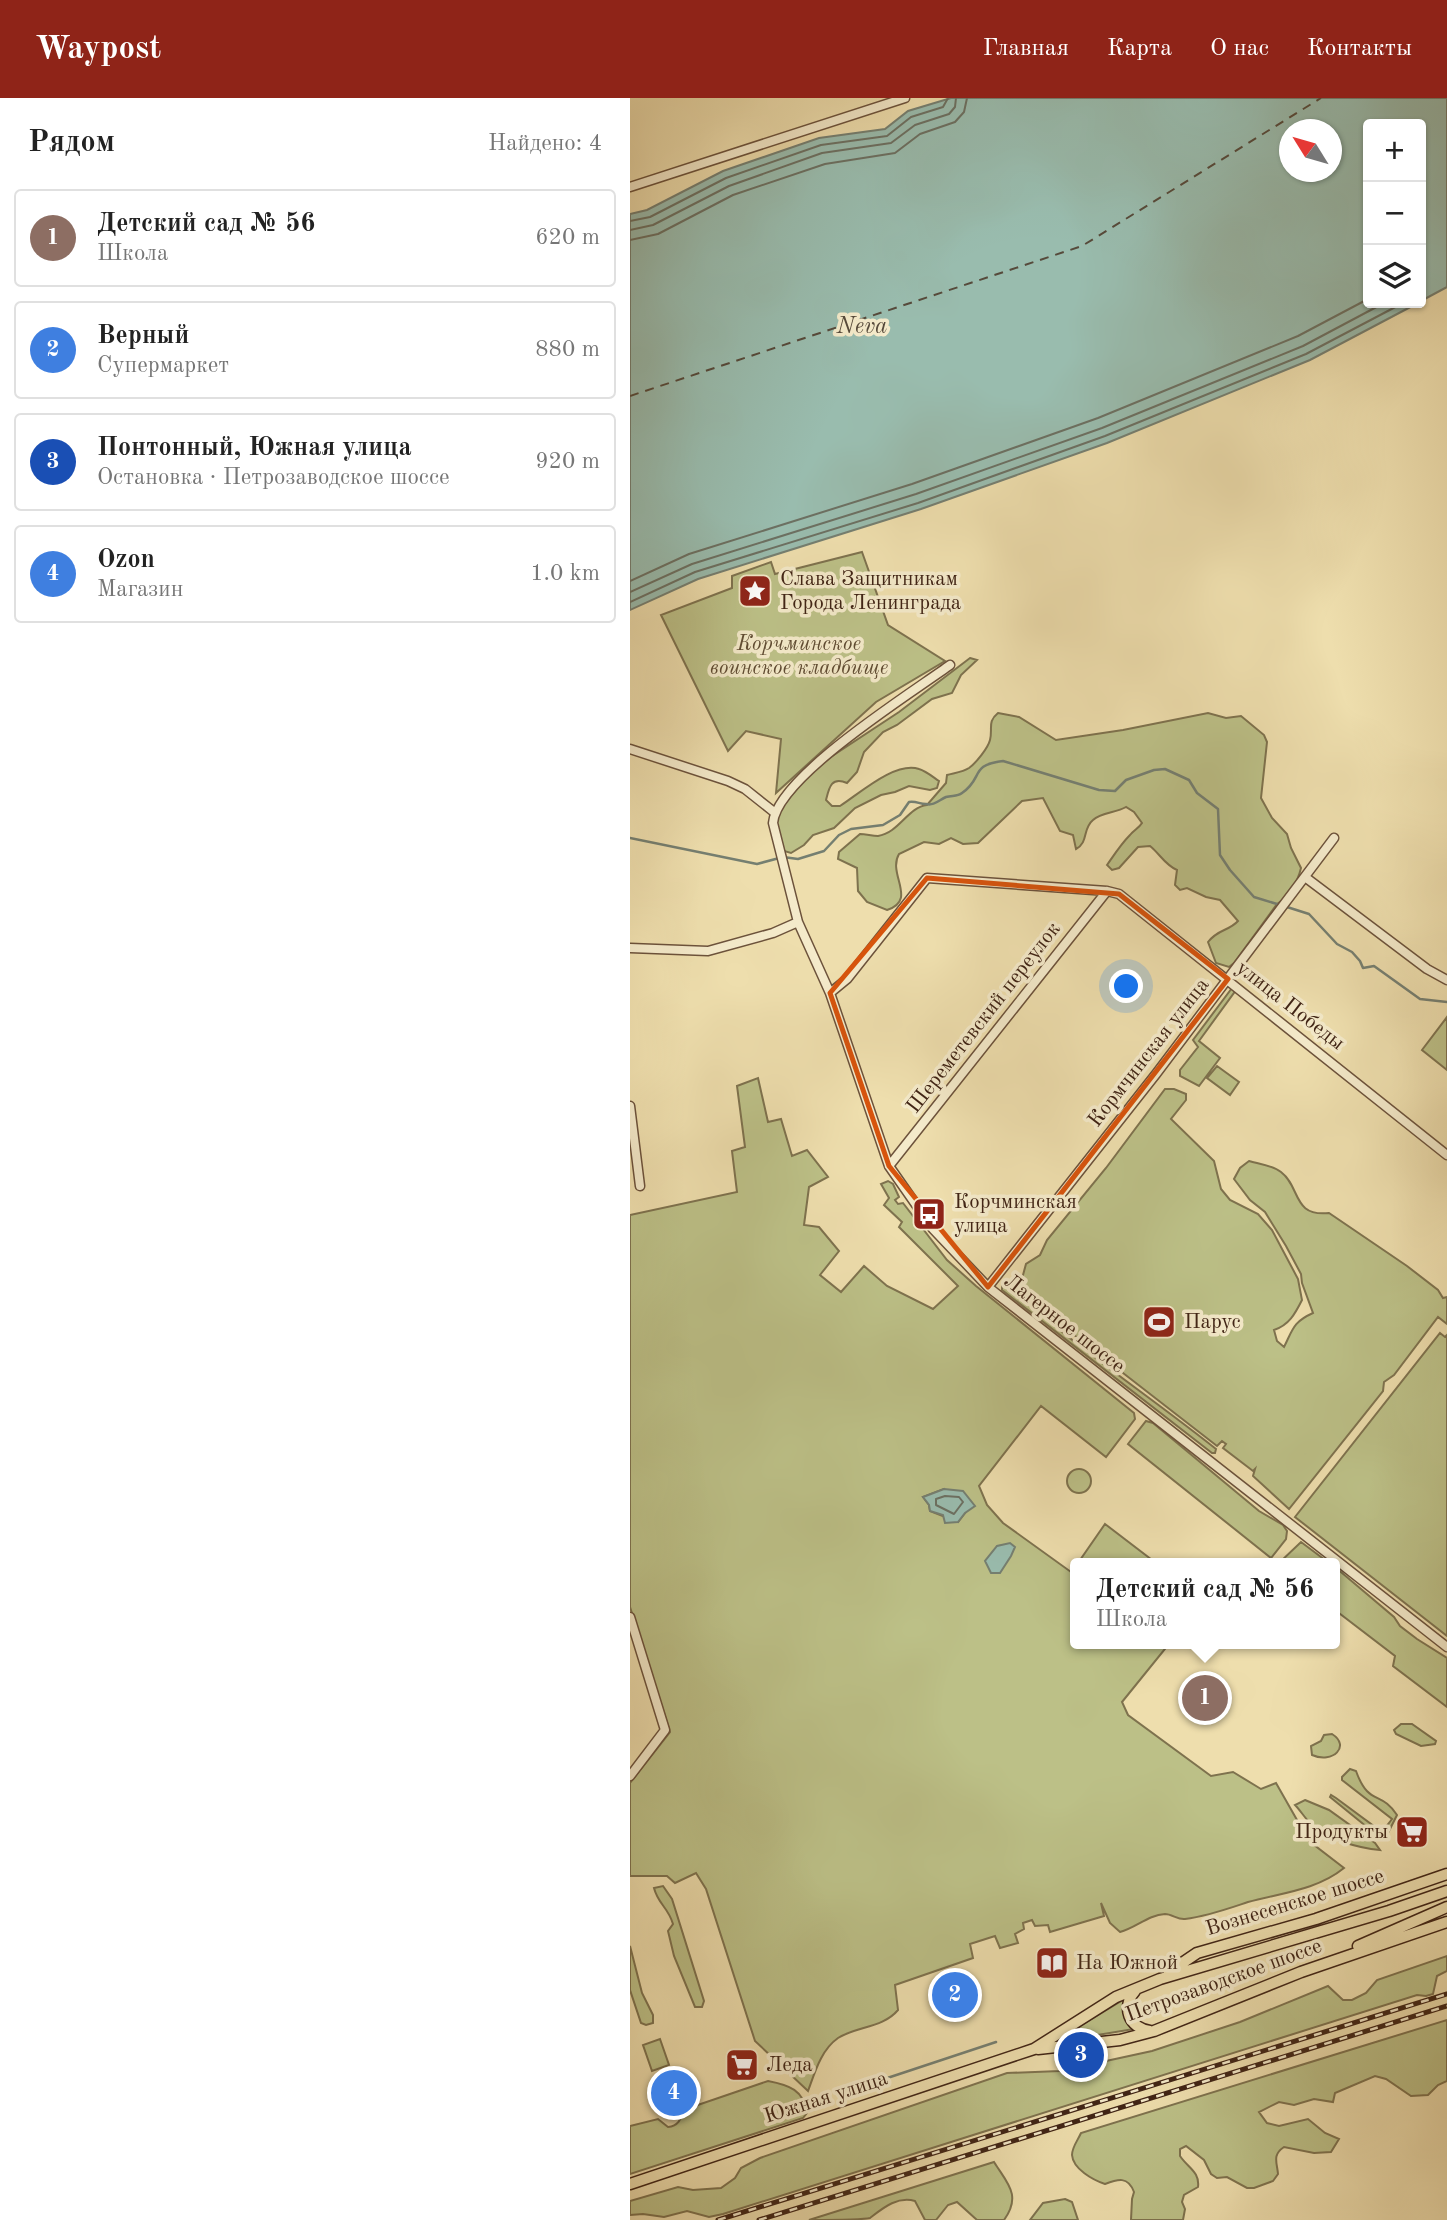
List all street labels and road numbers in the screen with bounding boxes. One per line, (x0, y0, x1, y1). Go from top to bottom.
street label: Шереметевский переулок (903, 918, 1065, 1117)
street label: улица Победы (1232, 957, 1348, 1055)
street label: Кормчинская улица (1085, 975, 1213, 1131)
street label: Лагерное шоссе (1000, 1270, 1128, 1378)
street label: Вознесенское шоссе (1203, 1866, 1387, 1940)
street label: Петрозаводское шоссе (1123, 1936, 1325, 2026)
street label: Южная улица (762, 2068, 890, 2128)

